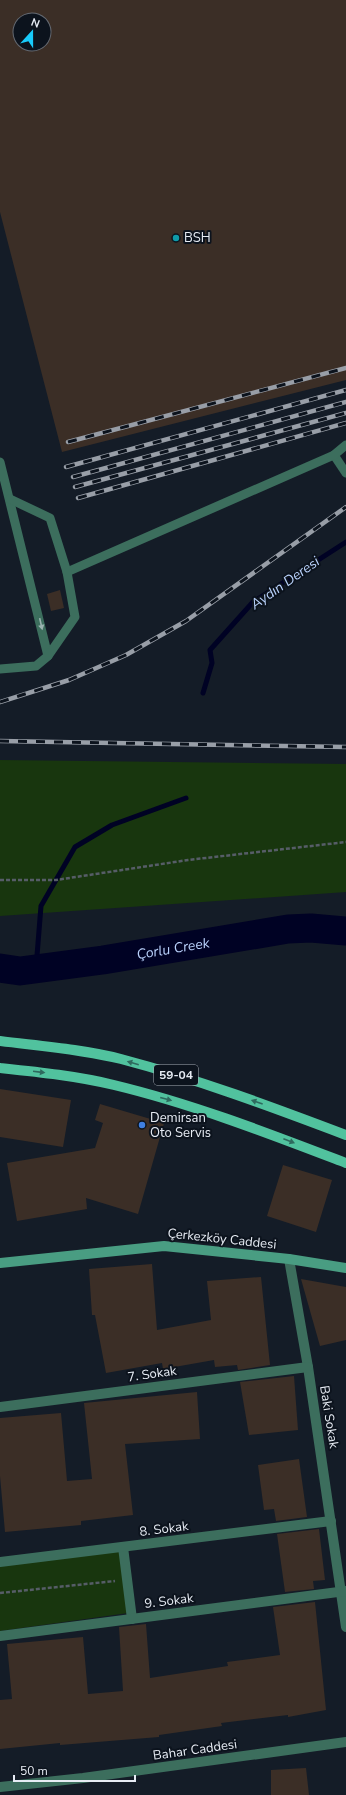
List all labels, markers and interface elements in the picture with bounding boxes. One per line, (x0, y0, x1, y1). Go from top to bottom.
north arrow (12, 12, 52, 52)
text: N (29, 15, 42, 32)
place label: BSH (184, 229, 211, 247)
marker: BSH (171, 233, 181, 243)
water label: Aydın Deresi (246, 552, 324, 614)
one-way arrow (38, 619, 44, 631)
water label: Çorlu Creek (135, 933, 212, 964)
one-way arrow (127, 1060, 139, 1066)
road number: 59-04 (154, 1065, 198, 1085)
one-way arrow (33, 1069, 45, 1076)
one-way arrow (160, 1096, 172, 1102)
one-way arrow (251, 1099, 263, 1105)
place label: Demirsan Oto Servis (150, 1109, 211, 1142)
marker: Demirsan Oto Servis (137, 1120, 147, 1130)
one-way arrow (283, 1139, 295, 1145)
street label: Çerkezköy Caddesi (167, 1224, 277, 1254)
street label: 7. Sokak (126, 1362, 178, 1386)
street label: Baki Sokak (315, 1384, 343, 1450)
street label: 8. Sokak (139, 1517, 190, 1541)
street label: 9. Sokak (144, 1589, 195, 1613)
street label: Bahar Caddesi (152, 1735, 238, 1765)
scale bar (14, 1757, 135, 1783)
text: 50 m (20, 1763, 48, 1779)

